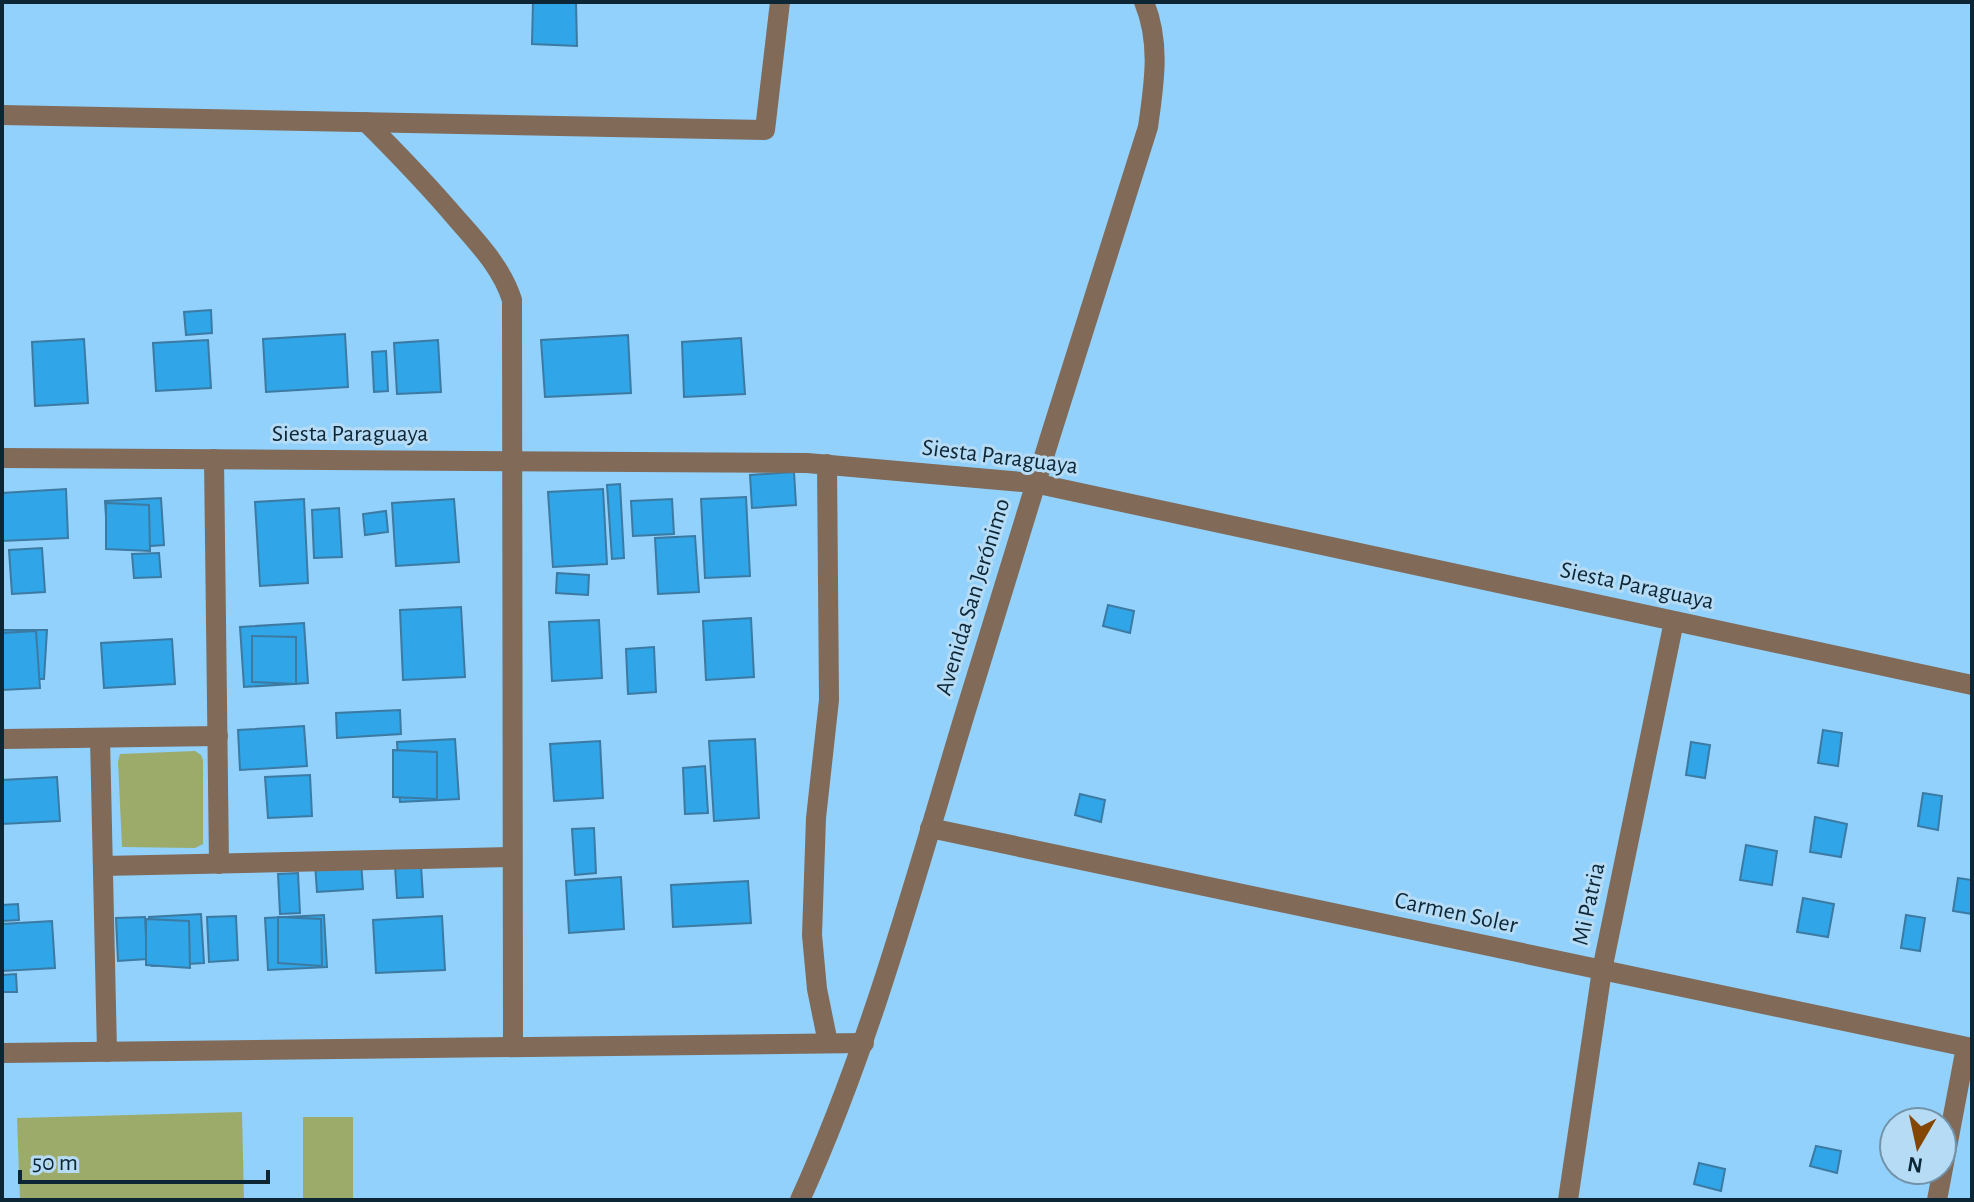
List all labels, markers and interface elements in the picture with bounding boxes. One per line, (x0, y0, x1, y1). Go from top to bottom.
street label: Siesta Paraguaya (272, 422, 428, 446)
street label: Siesta Paraguaya (921, 436, 1079, 478)
street label: Avenida San Jerónimo (932, 496, 1014, 698)
street label: Siesta Paraguaya (1558, 558, 1716, 614)
street label: Mi Patria (1569, 860, 1609, 948)
street label: Carmen Soler (1392, 888, 1520, 938)
north arrow (1878, 1106, 1958, 1186)
scale bar (20, 1134, 268, 1184)
text: 50 m (32, 1151, 78, 1175)
text: N (1906, 1153, 1924, 1177)

